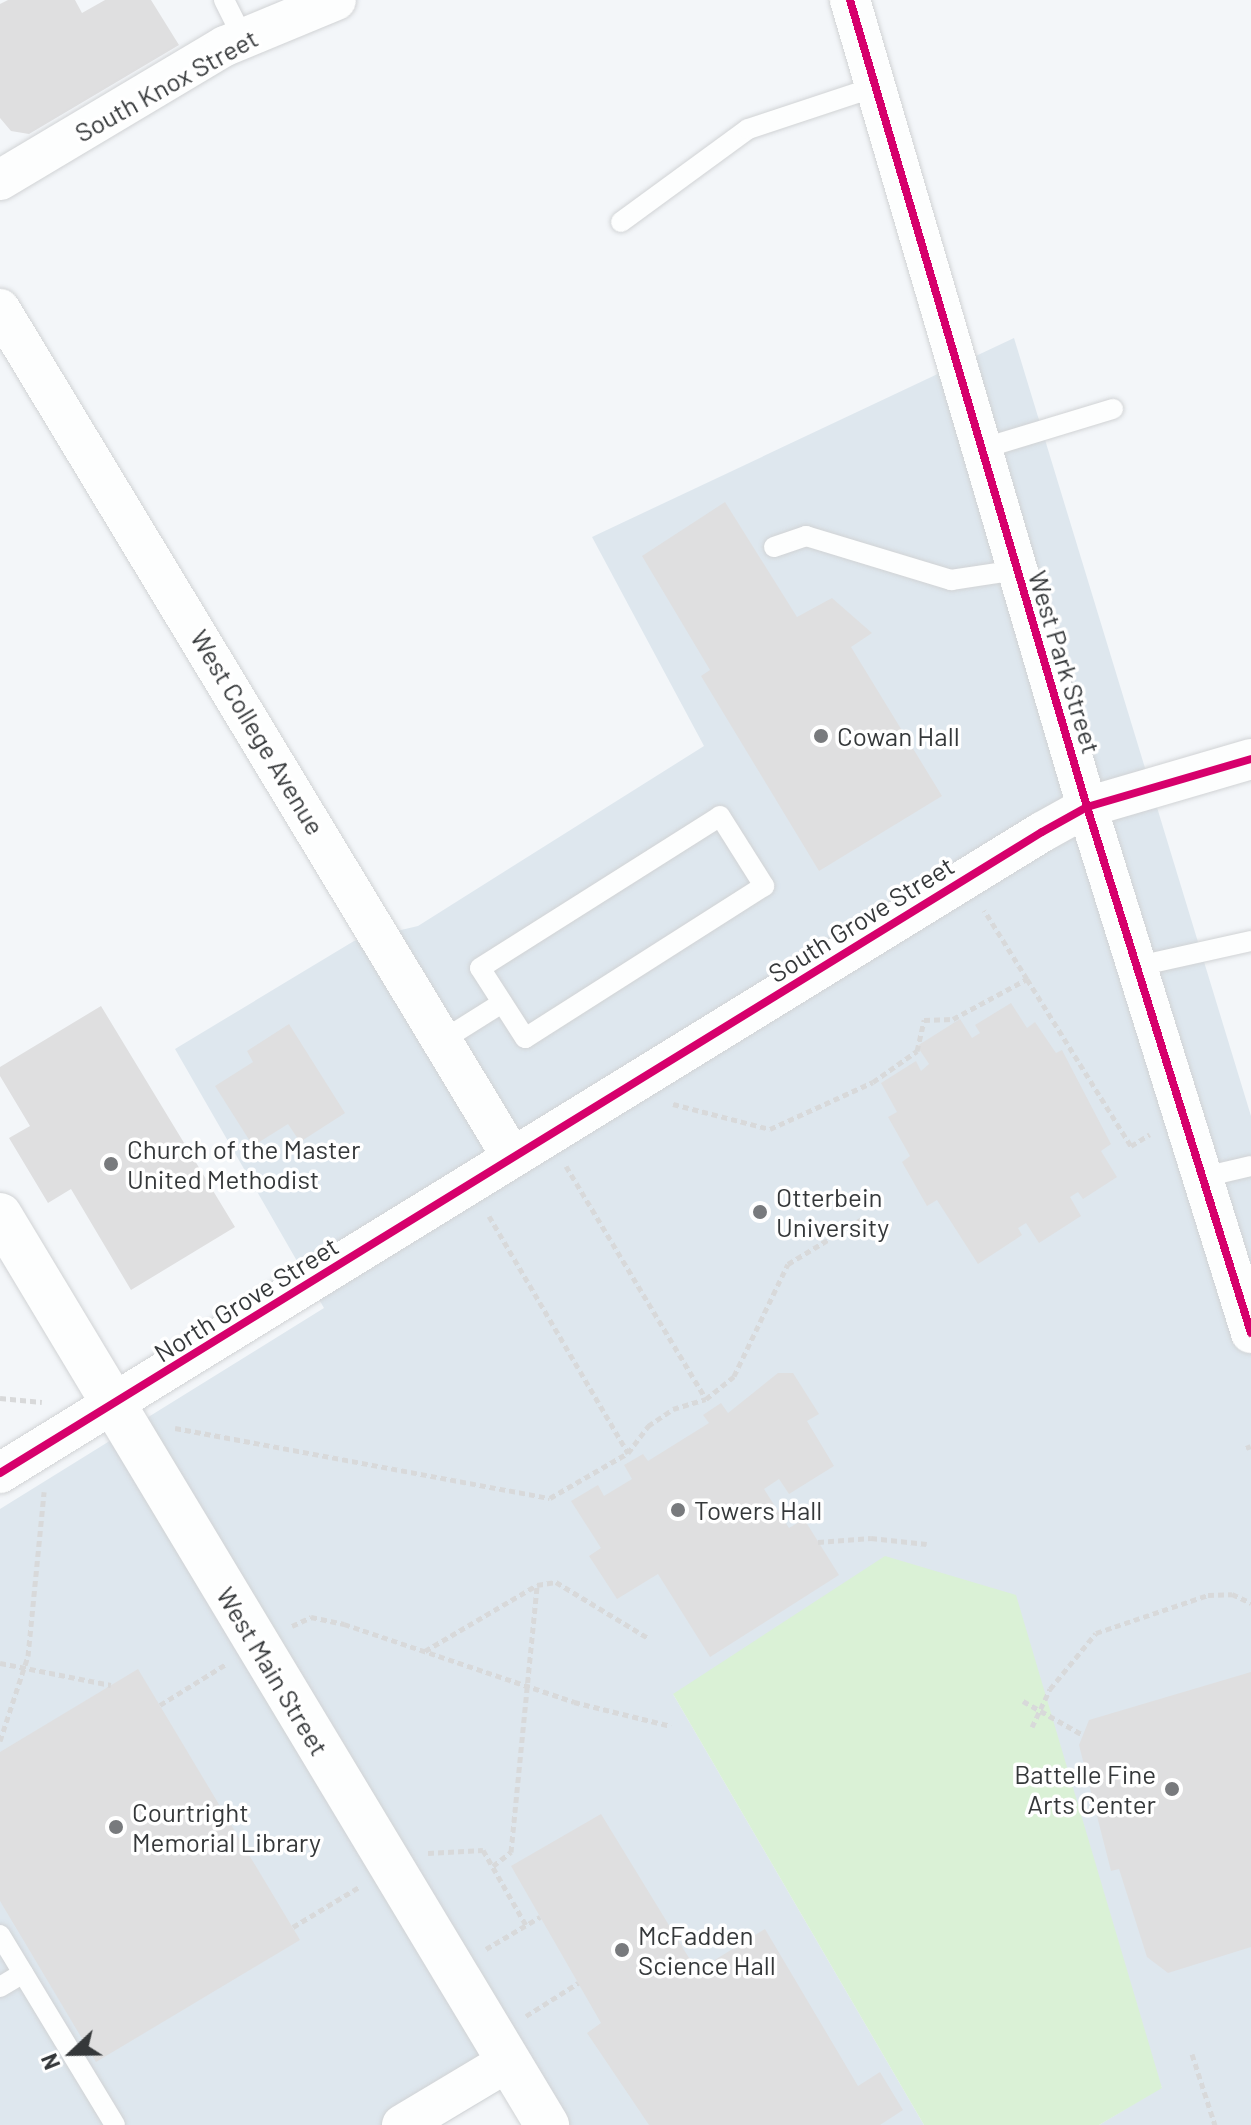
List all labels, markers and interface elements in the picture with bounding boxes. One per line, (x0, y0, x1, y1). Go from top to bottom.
street label: South Knox Street (69, 22, 263, 148)
street label: West Park Street (1022, 567, 1108, 757)
street label: West College Avenue (184, 624, 332, 840)
place label: Cowan Hall (837, 720, 960, 752)
marker: Cowan Hall (812, 727, 830, 745)
street label: South Grove Street (762, 849, 960, 989)
place label: Church of the Master United Methodist (127, 1133, 360, 1194)
marker: Church of the Master United Methodist (102, 1155, 120, 1173)
place label: Otterbein University (776, 1181, 889, 1242)
marker: Otterbein University (751, 1203, 769, 1221)
street label: North Grove Street (148, 1230, 344, 1368)
place label: Towers Hall (694, 1494, 822, 1526)
marker: Towers Hall (669, 1501, 687, 1519)
street label: West Main Street (210, 1581, 336, 1761)
place label: Battelle Fine Arts Center (1014, 1758, 1156, 1820)
marker: Battelle Fine Arts Center (1163, 1780, 1181, 1798)
place label: Courtright Memorial Library (132, 1796, 321, 1858)
marker: Courtright Memorial Library (107, 1818, 125, 1836)
place label: McFadden Science Hall (638, 1919, 776, 1980)
marker: McFadden Science Hall (613, 1941, 631, 1959)
north arrow (32, 2013, 112, 2093)
text: N (35, 2050, 65, 2074)

